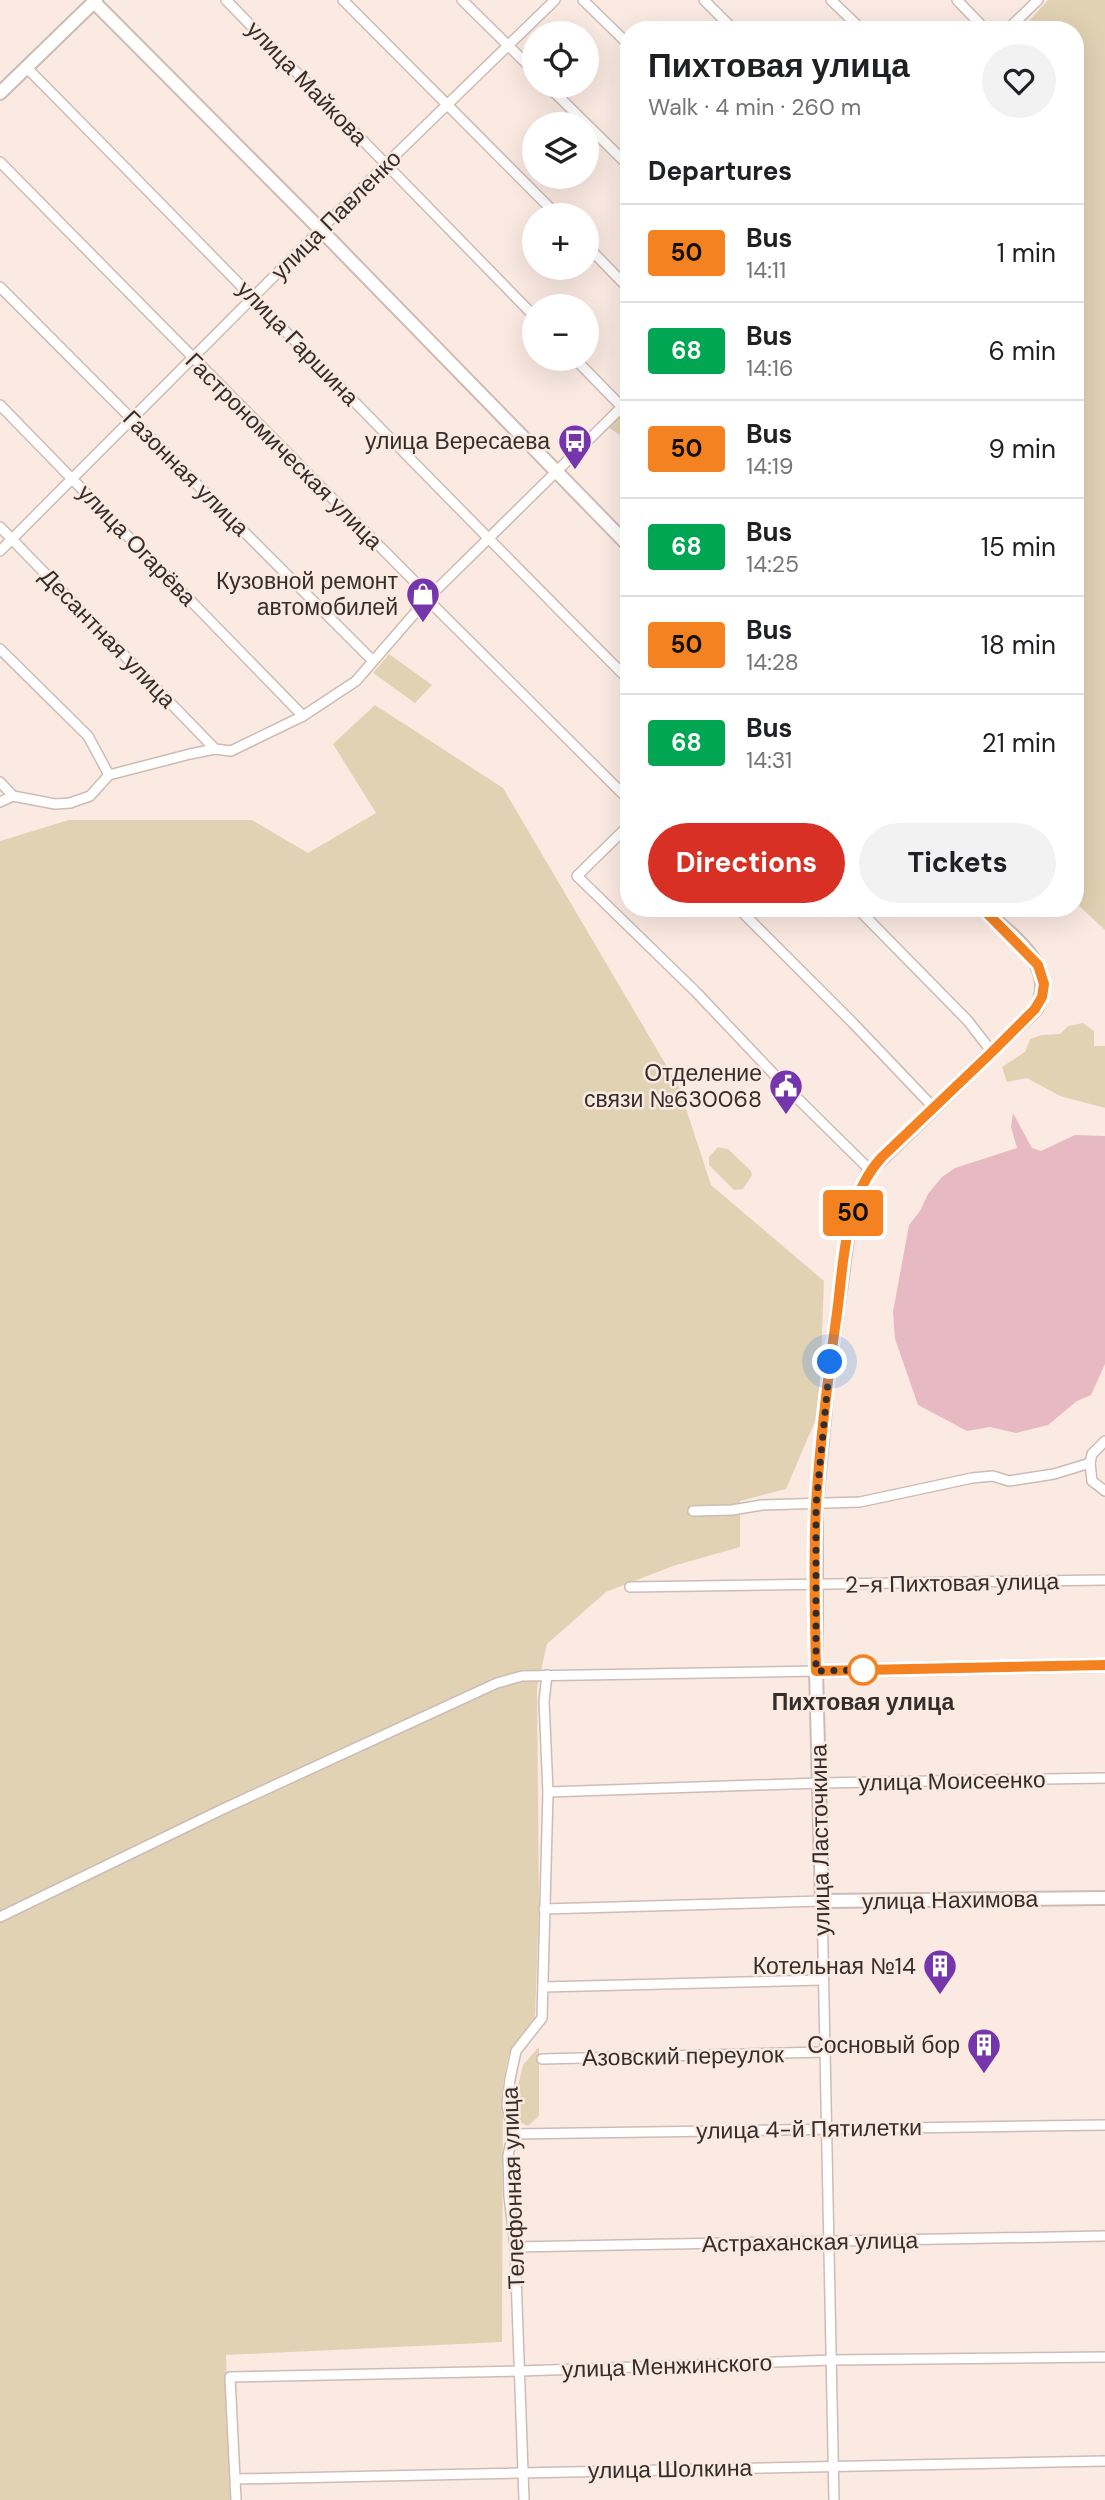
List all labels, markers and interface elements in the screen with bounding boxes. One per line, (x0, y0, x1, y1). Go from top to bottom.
street label: улица Майкова (240, 14, 374, 152)
map controls (522, 21, 599, 371)
button: locate (522, 21, 599, 98)
text: Пихтовая улица (648, 44, 910, 87)
button: heart (982, 44, 1056, 118)
text: Walk · 4 min · 260 m (648, 92, 861, 122)
button: layers (522, 112, 599, 189)
street label: улица Павленко (264, 143, 408, 287)
text: Departures (648, 154, 792, 188)
button: + (522, 203, 599, 280)
text: Bus (746, 221, 792, 255)
text: 1 min (997, 236, 1056, 270)
text: 50 (671, 237, 702, 268)
text: 14:11 (746, 255, 786, 285)
street label: улица Гаршина (231, 274, 366, 412)
button: − (522, 294, 599, 371)
text: Bus (746, 319, 792, 353)
text: 6 min (988, 334, 1056, 368)
text: 68 (671, 335, 702, 366)
street label: Гастрономическая улица (179, 346, 389, 556)
text: 14:16 (746, 353, 793, 383)
street label: Газонная улица (116, 403, 256, 543)
text: Bus (746, 417, 792, 451)
bus stop icon: улица Вересаева (556, 422, 594, 471)
place label: улица Вересаева (365, 426, 550, 456)
text: 9 min (988, 432, 1056, 466)
text: 50 (671, 433, 702, 464)
text: 14:19 (746, 451, 793, 481)
street label: улица Огарёва (71, 478, 203, 612)
text: Bus (746, 515, 792, 549)
text: 15 min (981, 530, 1056, 564)
text: 68 (671, 531, 702, 562)
text: 14:25 (746, 549, 799, 579)
street label: Десантная улица (34, 562, 183, 714)
place label: Кузовной ремонт автомобилей (216, 566, 398, 622)
shop icon: Кузовной ремонт автомобилей (404, 575, 442, 624)
text: Bus (746, 613, 792, 647)
text: 18 min (981, 628, 1056, 662)
text: 50 (671, 629, 702, 660)
text: 14:28 (746, 647, 799, 677)
text: Bus (746, 711, 792, 745)
text: 21 min (982, 726, 1056, 760)
text: 68 (671, 727, 702, 758)
text: 14:31 (746, 745, 792, 775)
button: Directions (648, 823, 845, 903)
button: Tickets (859, 823, 1056, 903)
place label: Отделение связи №630068 (584, 1058, 762, 1114)
public building icon: Отделение связи №630068 (767, 1067, 805, 1116)
line badge: 50 (822, 1190, 884, 1236)
text: 50 (837, 1197, 869, 1228)
your location (812, 1344, 847, 1379)
street label: 2-я Пихтовая улица (844, 1566, 1060, 1600)
marker: Пихтовая улица (848, 1655, 878, 1685)
place label: Пихтовая улица (772, 1687, 954, 1717)
street label: улица Ласточкина (803, 1744, 837, 1936)
street label: улица Моисеенко (858, 1764, 1046, 1798)
street label: улица Нахимова (862, 1883, 1039, 1917)
building icon: Котельная №14 (921, 1947, 959, 1996)
place label: Котельная №14 (753, 1951, 916, 1981)
building icon: Сосновый бор (965, 2026, 1003, 2075)
place label: Сосновый бор (807, 2030, 960, 2060)
street label: Азовский переулок (582, 2039, 785, 2073)
street label: Телефонная улица (494, 2086, 532, 2290)
street label: улица 4-й Пятилетки (696, 2112, 922, 2146)
street label: Астраханская улица (702, 2225, 919, 2259)
street label: улица Менжинского (561, 2347, 773, 2385)
street label: улица Шолкина (587, 2453, 753, 2485)

